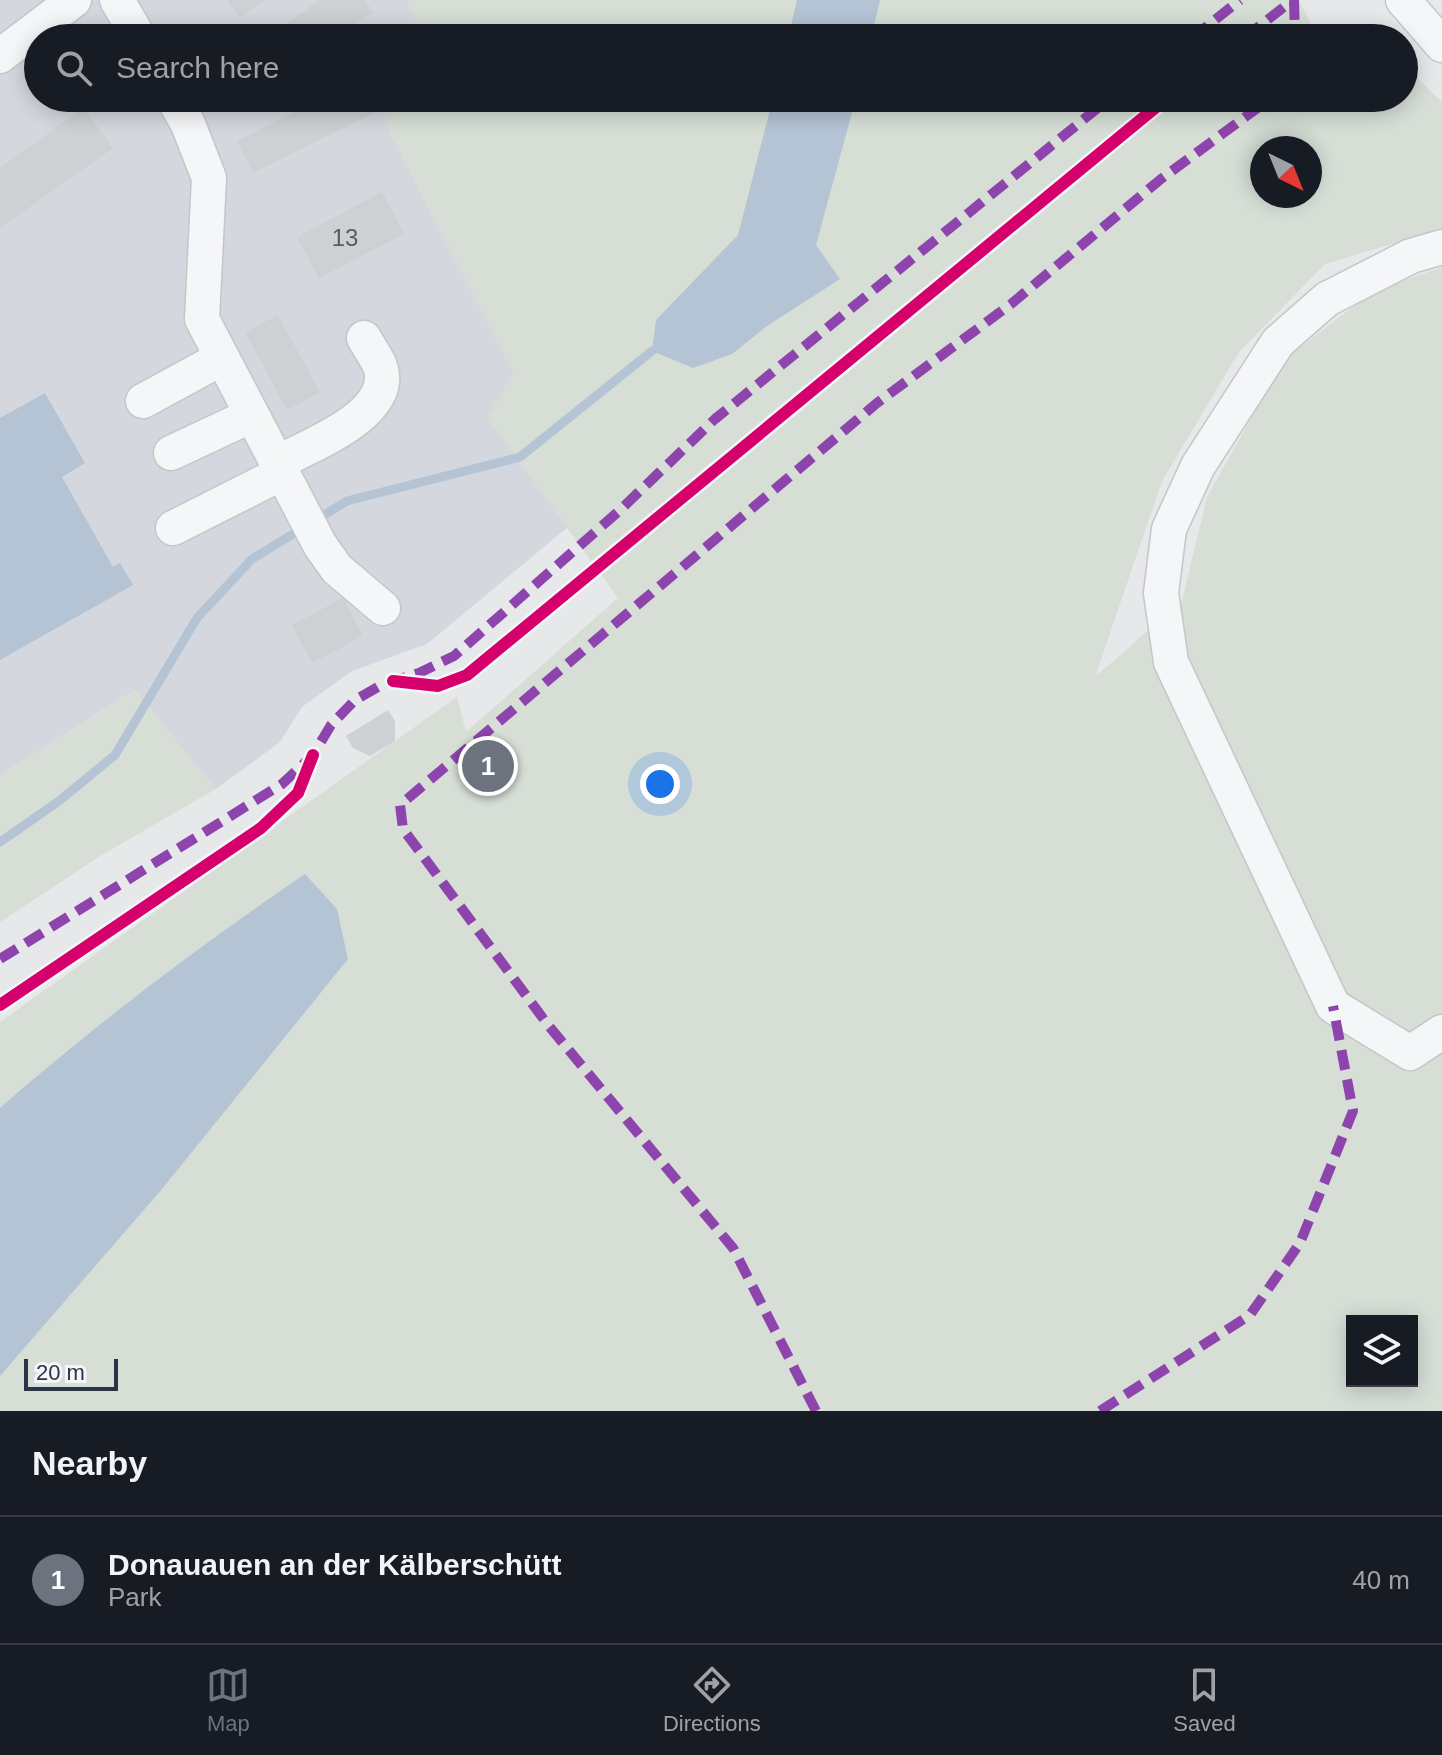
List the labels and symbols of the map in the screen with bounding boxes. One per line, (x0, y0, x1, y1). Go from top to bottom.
north arrow (1250, 136, 1322, 208)
house number: 13 (332, 224, 358, 251)
pin: 1 (462, 736, 514, 796)
your location (640, 764, 680, 804)
scale bar (24, 1355, 118, 1391)

